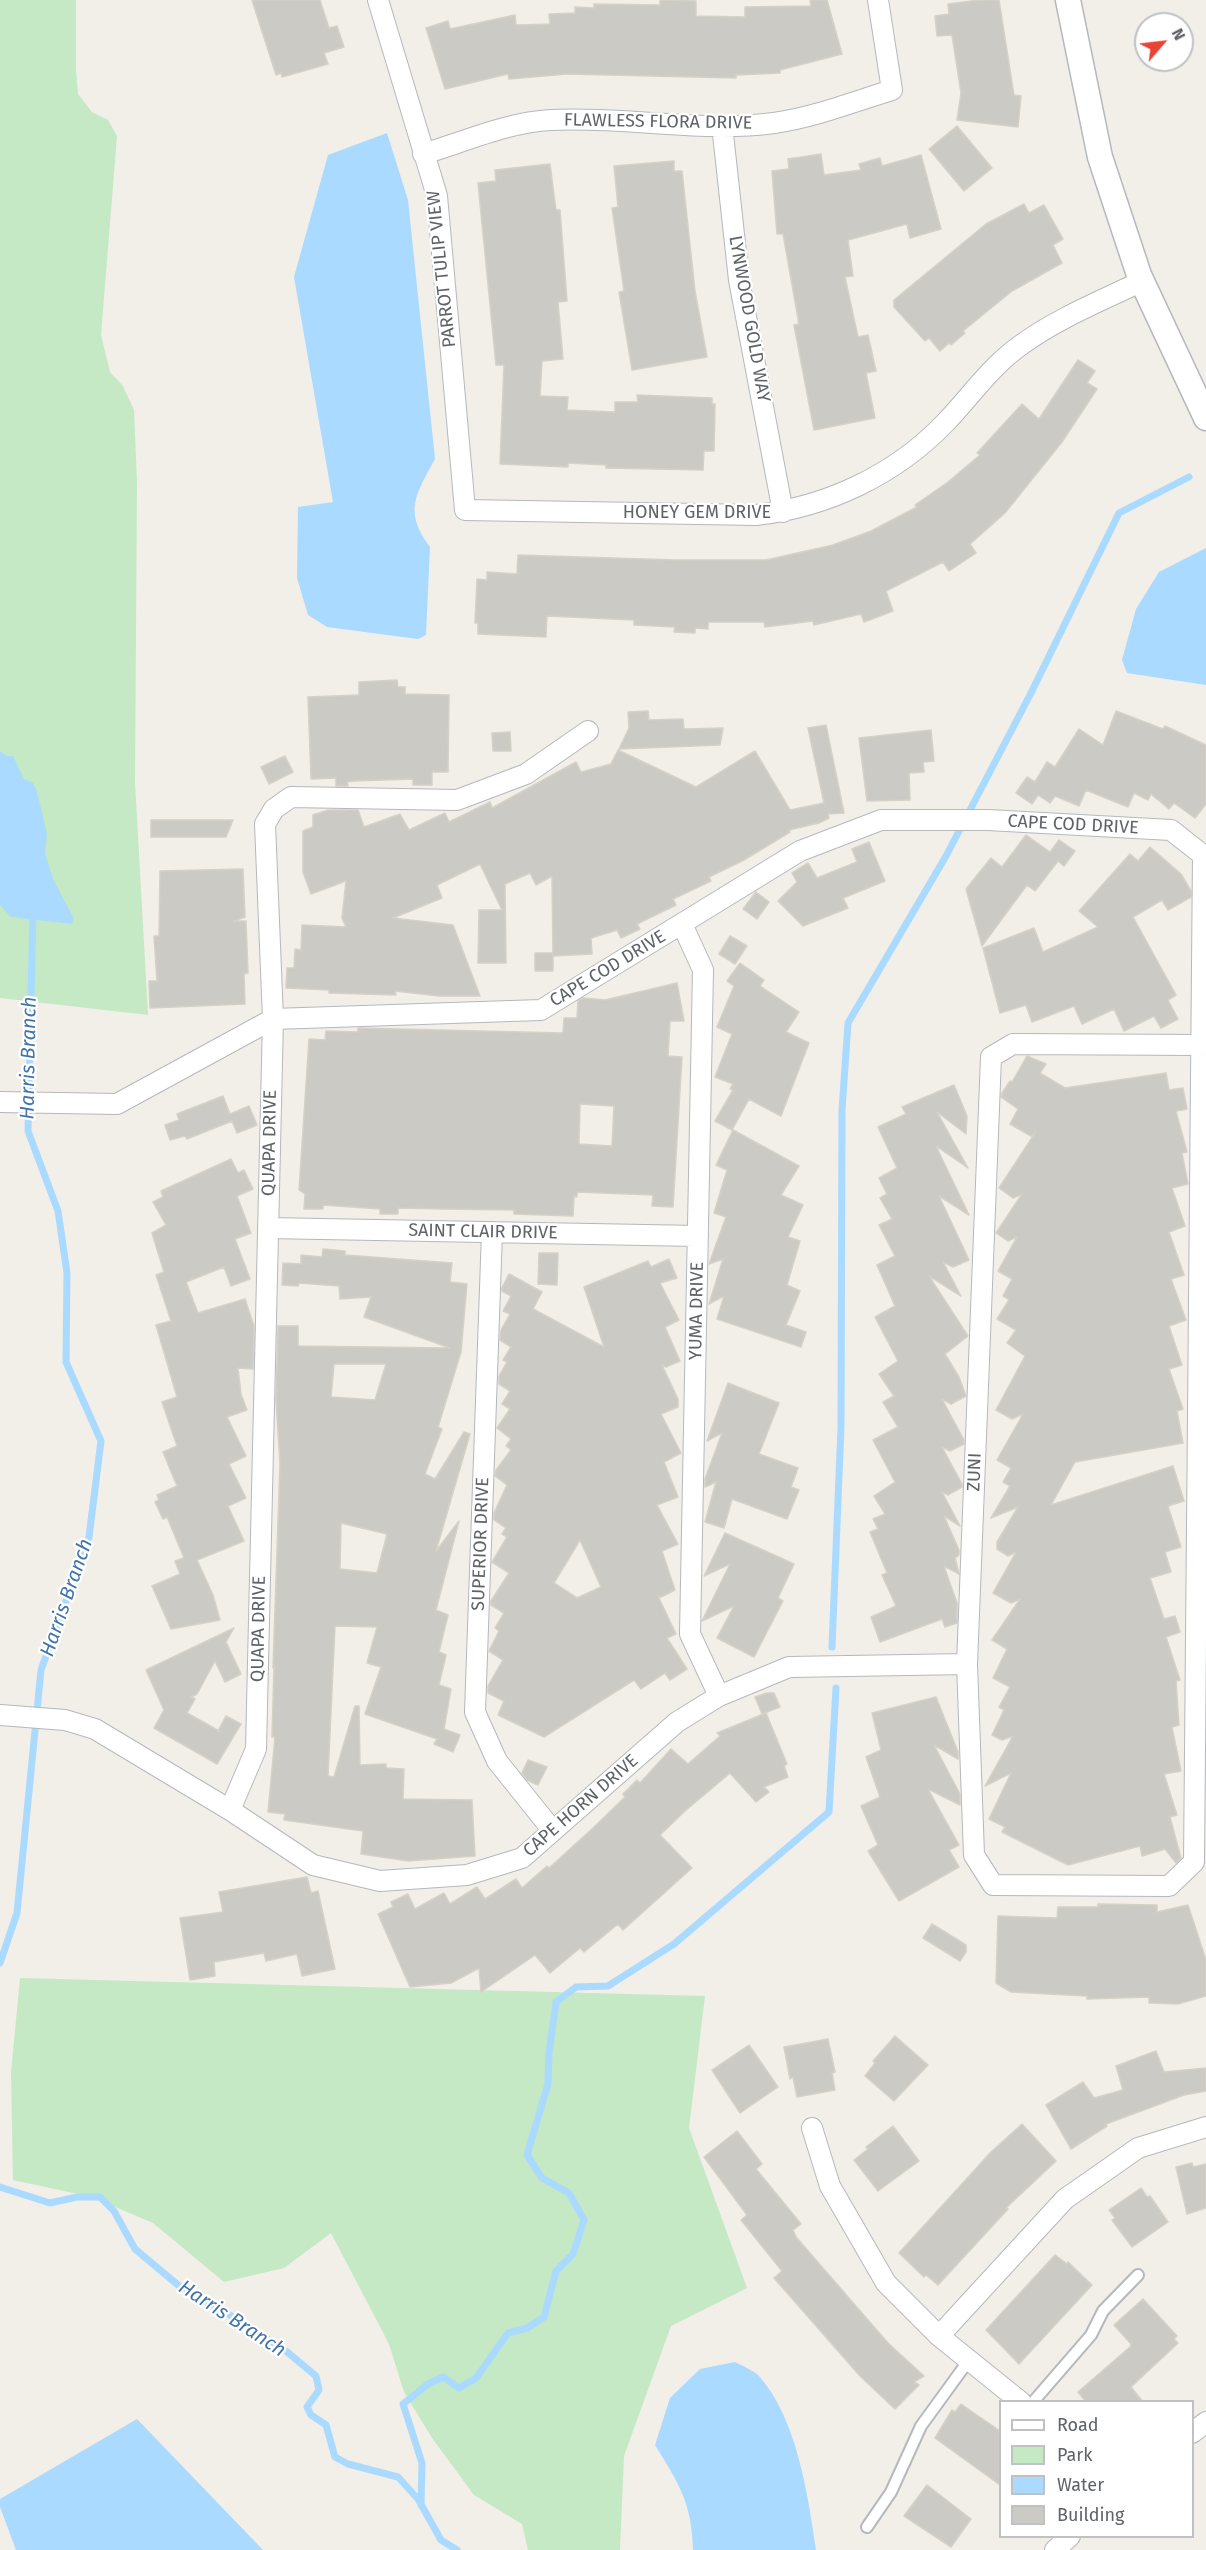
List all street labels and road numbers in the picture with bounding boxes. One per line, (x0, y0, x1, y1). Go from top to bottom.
street label: FLAWLESS FLORA DRIVE (564, 110, 752, 134)
street label: PARROT TULIP VIEW (423, 189, 461, 349)
street label: LYNWOOD GOLD WAY (724, 234, 774, 404)
street label: HONEY GEM DRIVE (623, 502, 771, 524)
street label: CAPE COD DRIVE (1007, 811, 1139, 839)
street label: CAPE COD DRIVE (546, 926, 670, 1012)
street label: QUAPA DRIVE (258, 1090, 282, 1196)
street label: SAINT CLAIR DRIVE (408, 1220, 558, 1244)
street label: YUMA DRIVE (685, 1262, 709, 1360)
street label: ZUNI (964, 1452, 986, 1492)
street label: SUPERIOR DRIVE (468, 1477, 494, 1611)
street label: QUAPA DRIVE (247, 1576, 271, 1682)
street label: CAPE HORN DRIVE (519, 1750, 643, 1862)

